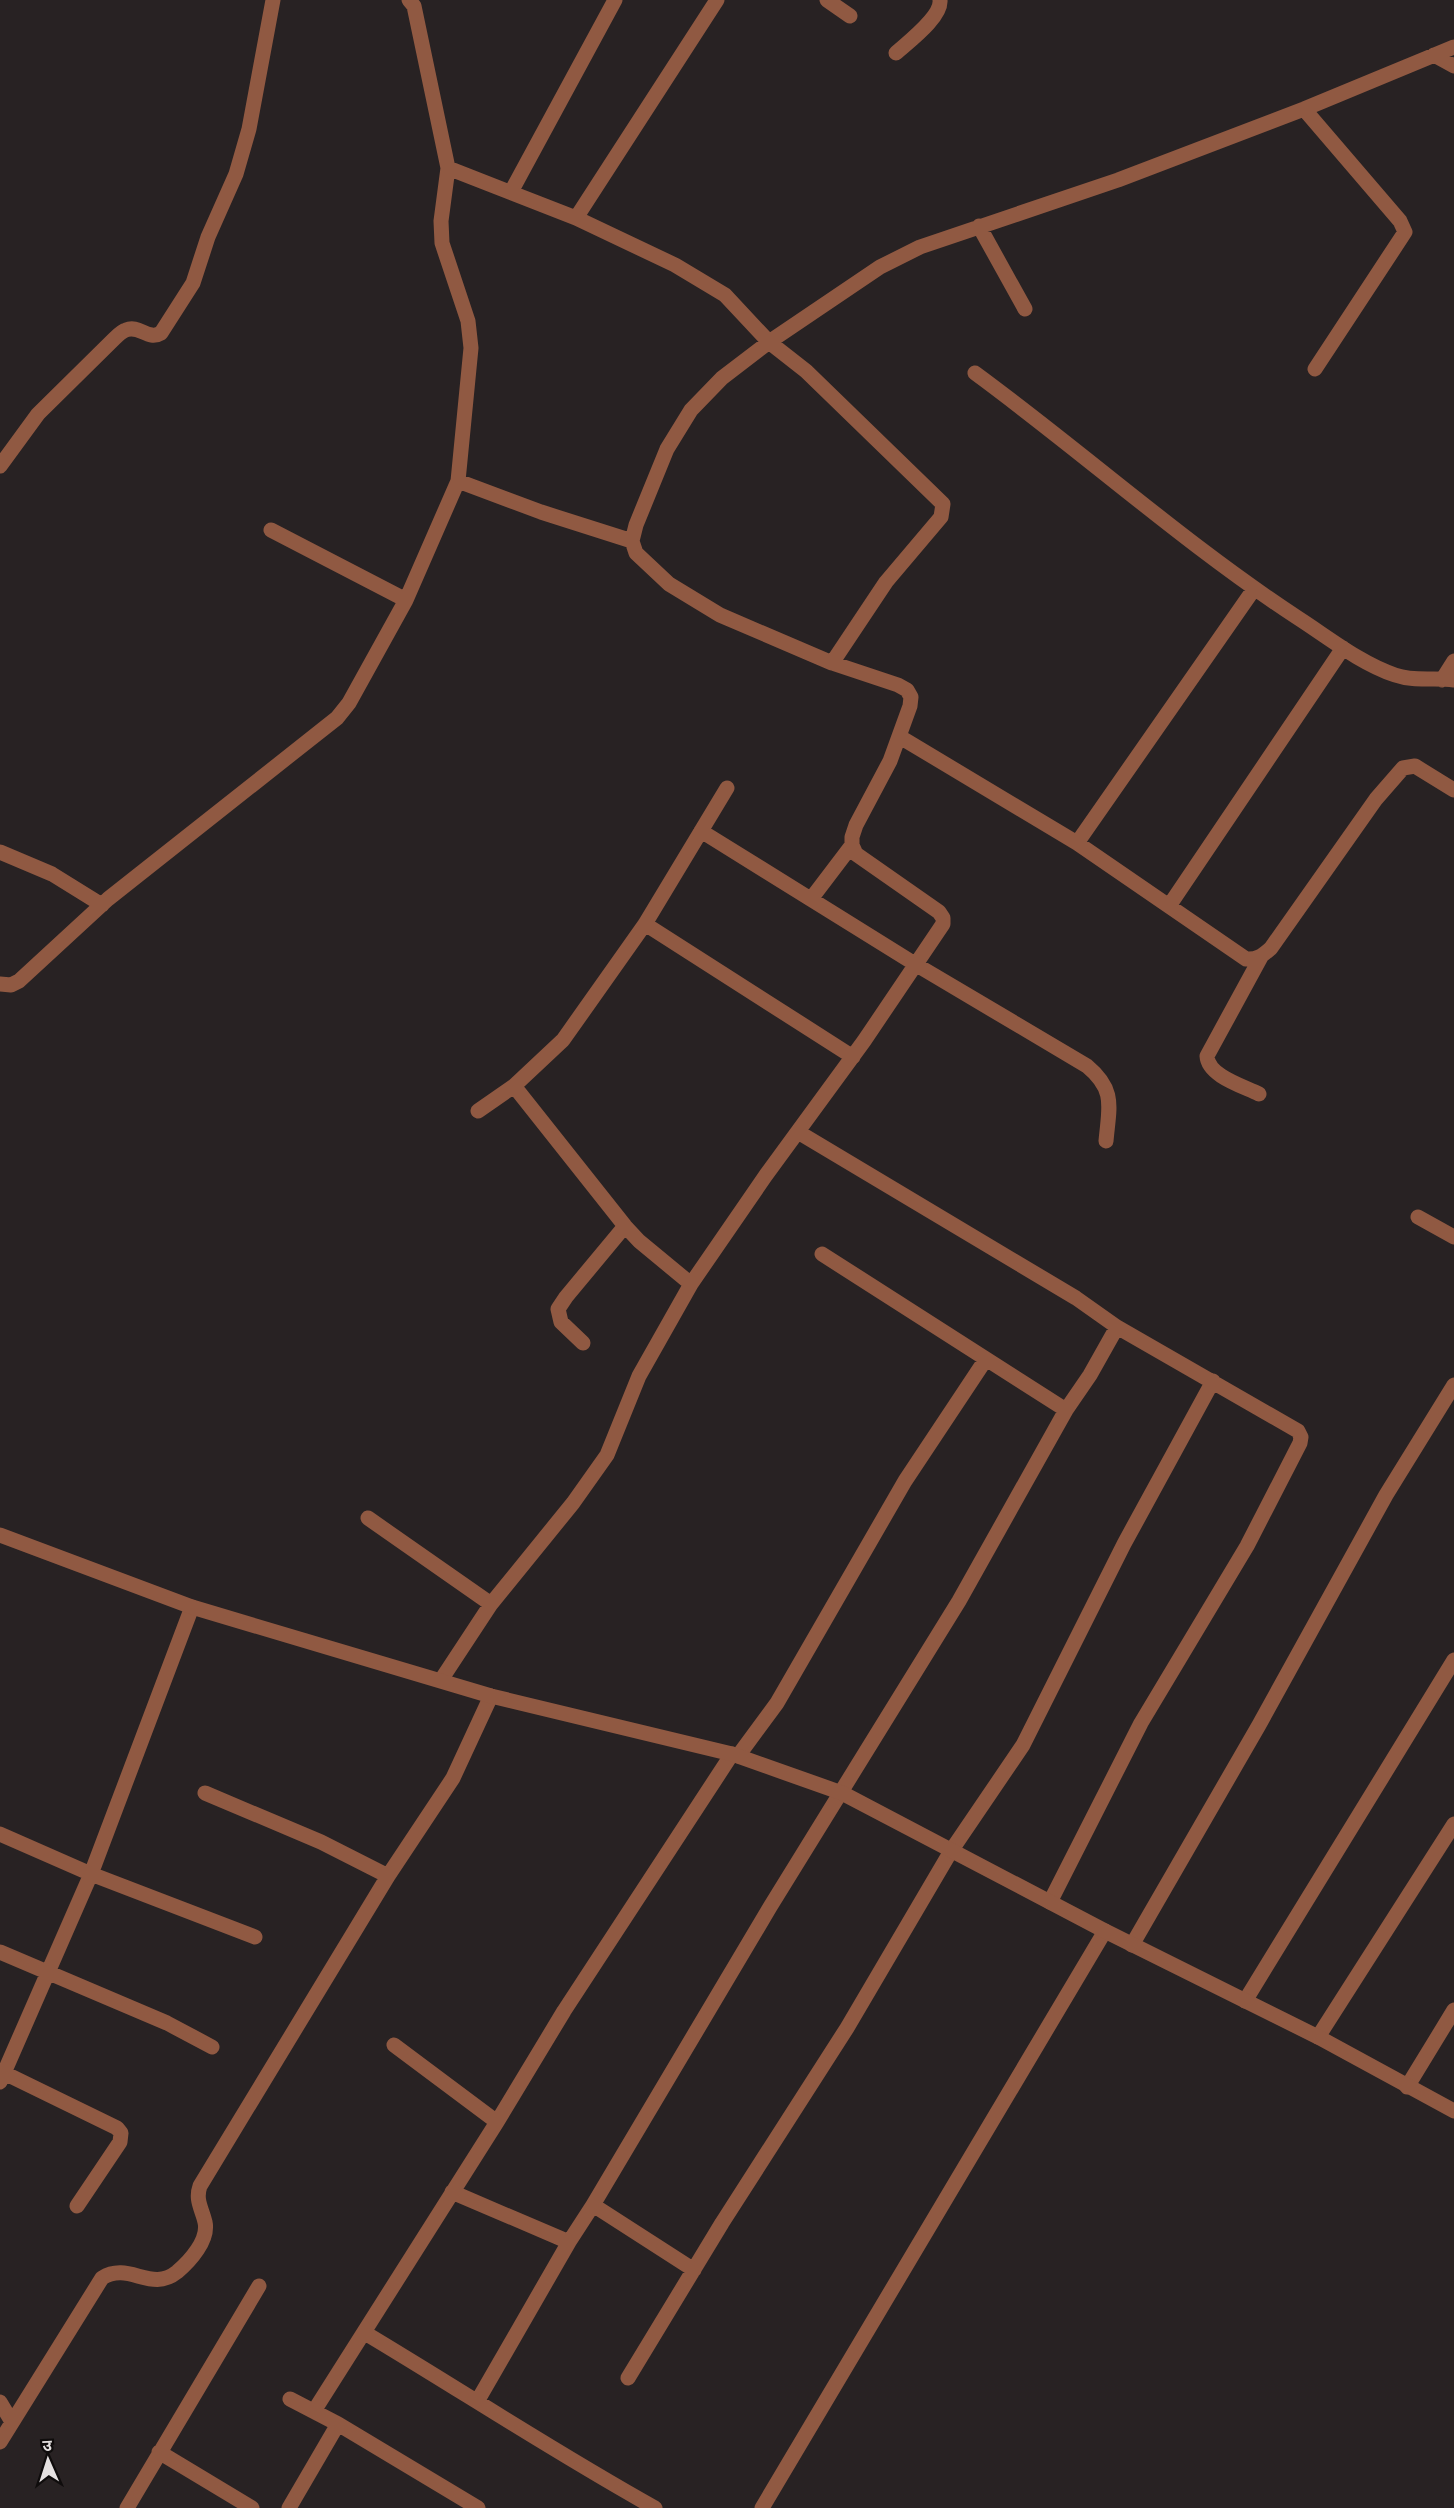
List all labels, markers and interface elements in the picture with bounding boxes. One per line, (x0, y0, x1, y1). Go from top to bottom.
north arrow (18, 2430, 78, 2490)
text: उ (42, 2435, 53, 2455)

